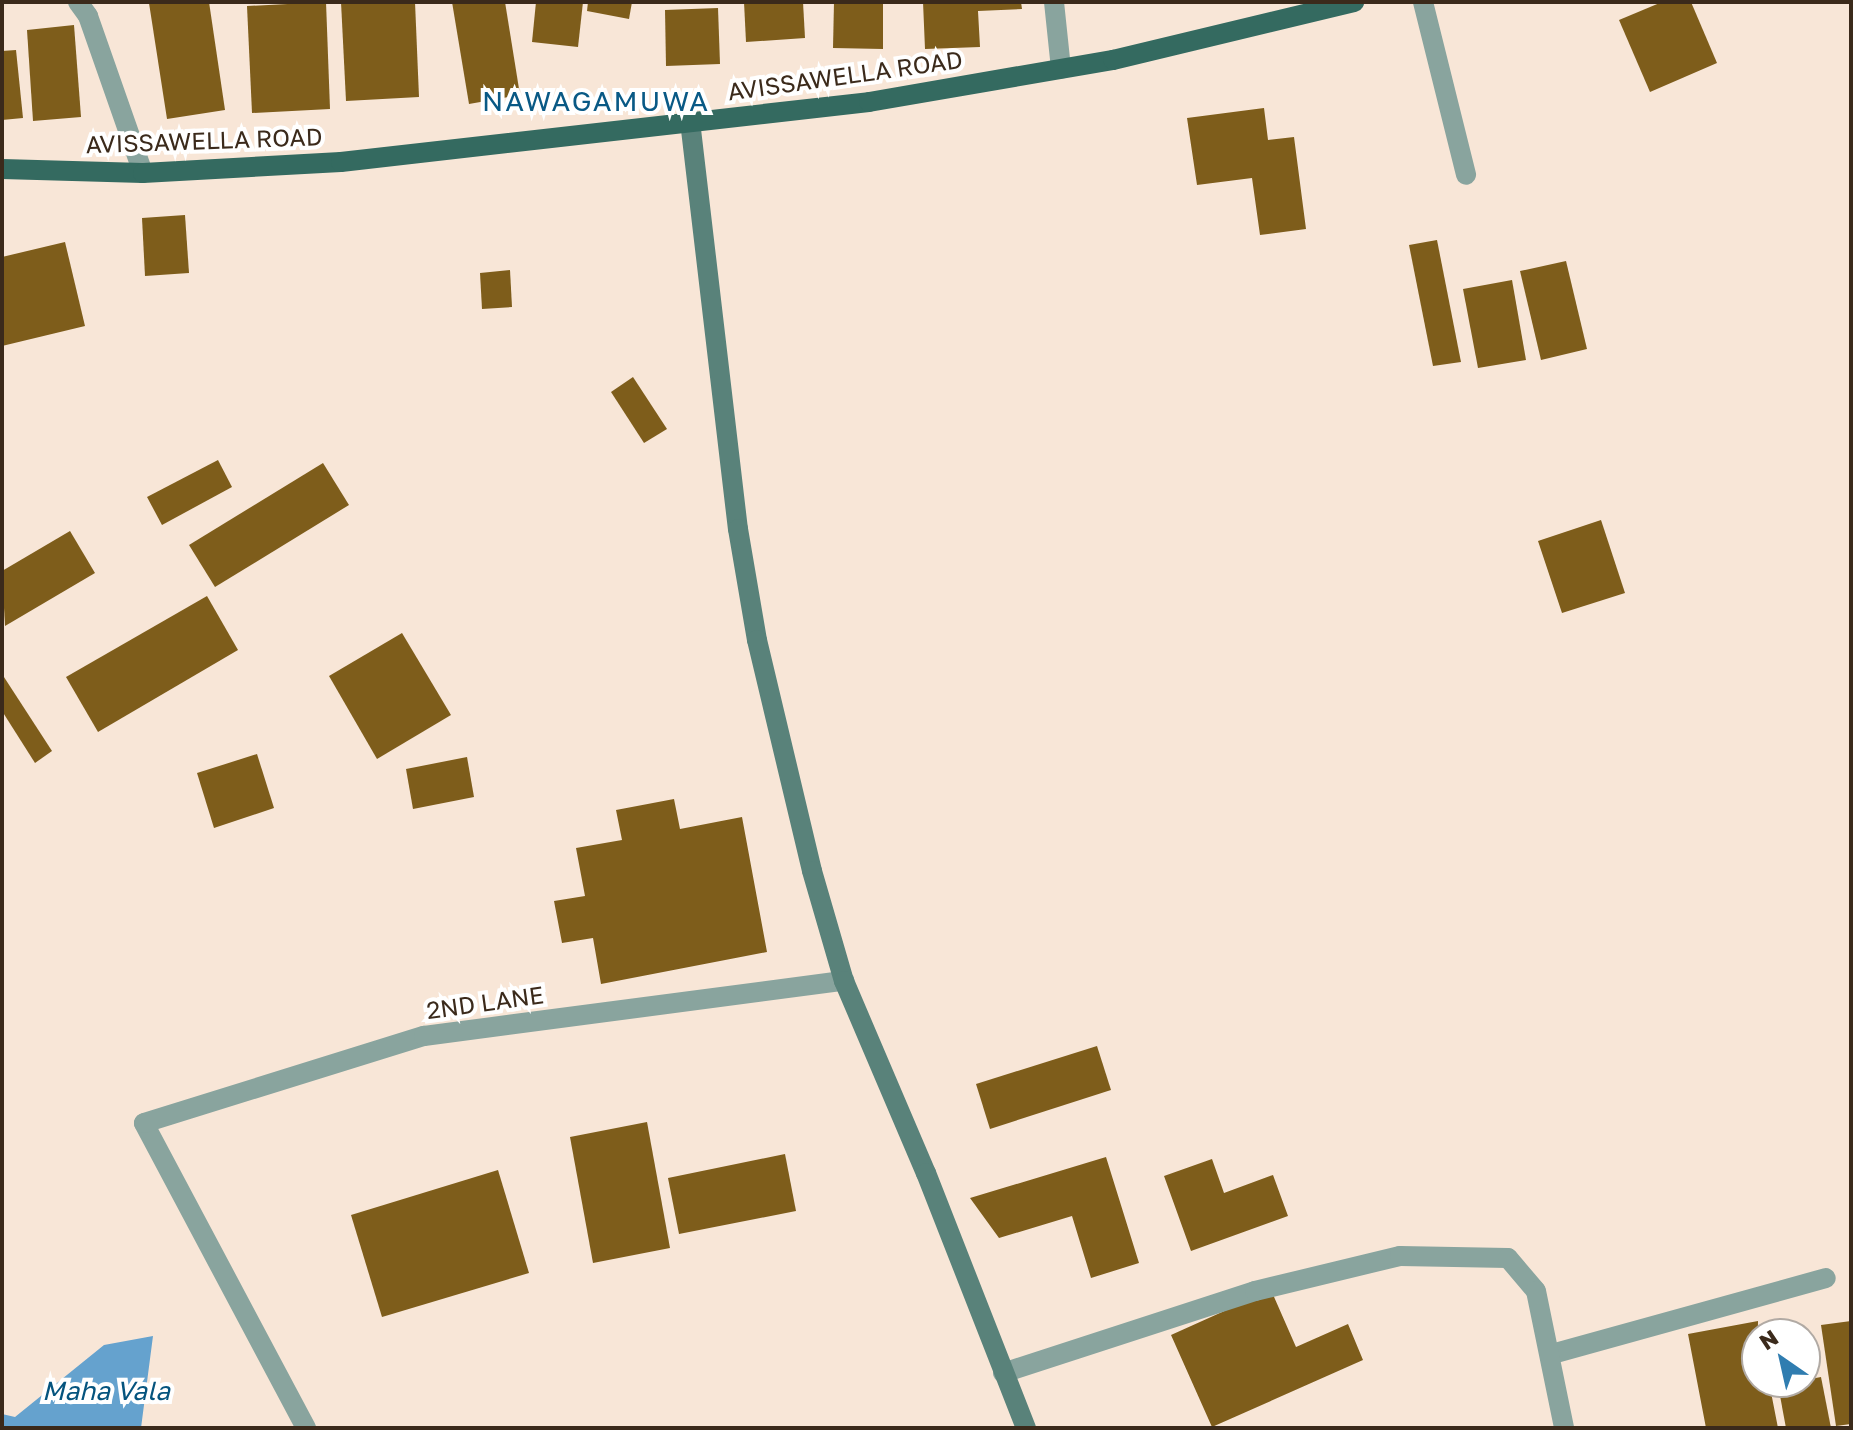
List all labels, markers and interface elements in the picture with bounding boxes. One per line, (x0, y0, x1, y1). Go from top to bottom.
street label: AVISSAWELLA ROAD (726, 44, 964, 106)
district label: NAWAGAMUWA (482, 84, 710, 118)
street label: AVISSAWELLA ROAD (85, 121, 323, 159)
street label: 2ND LANE (424, 980, 546, 1024)
north arrow (1741, 1318, 1821, 1398)
text: N (1754, 1323, 1783, 1355)
water label: Maha Vala (42, 1375, 170, 1407)

